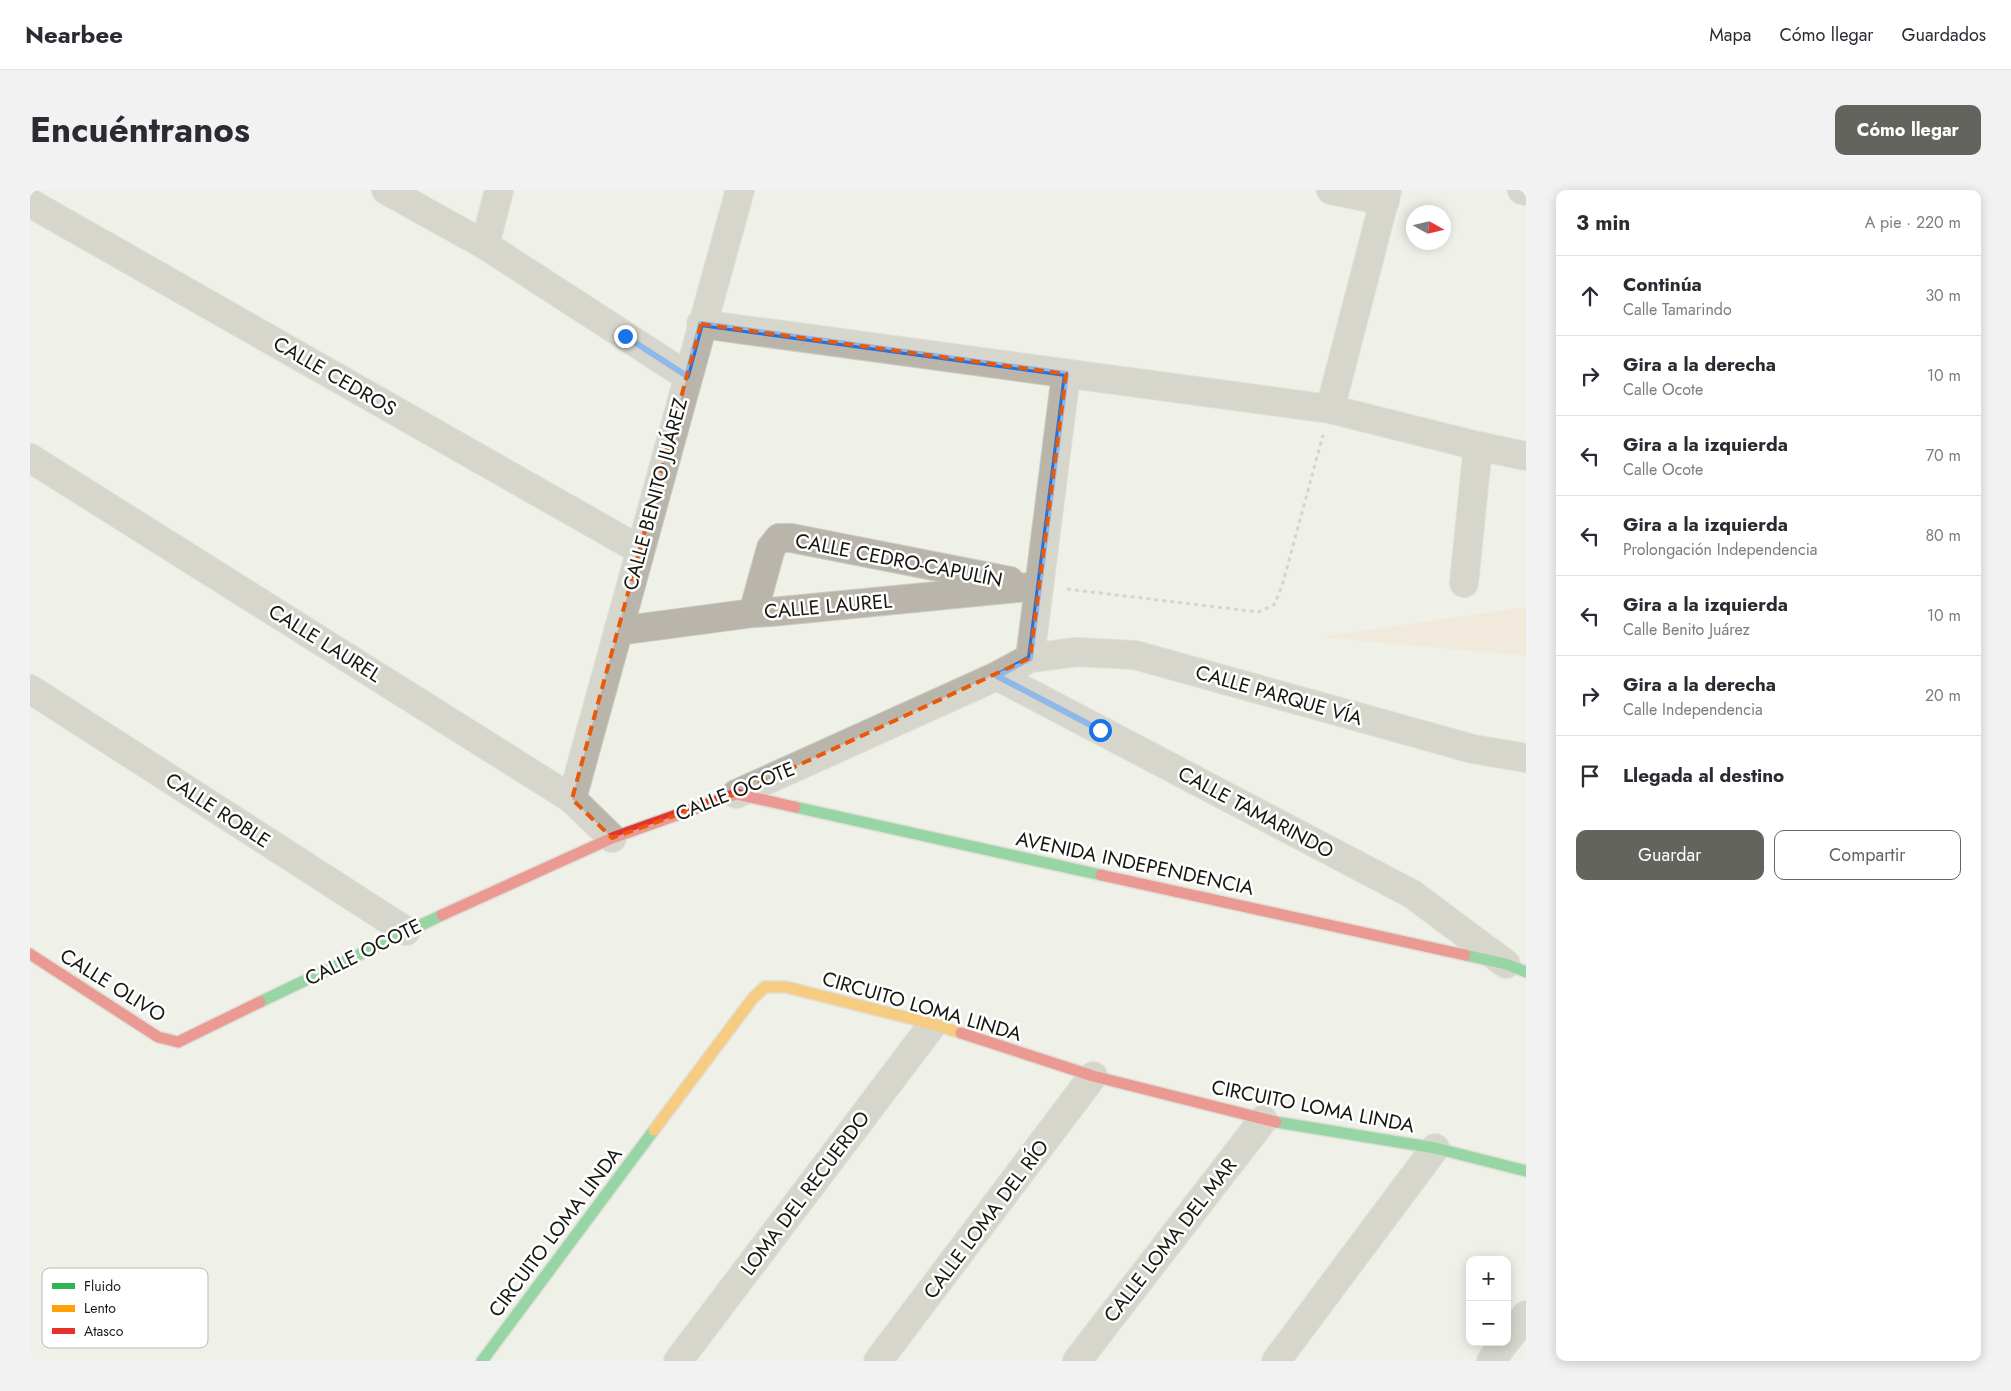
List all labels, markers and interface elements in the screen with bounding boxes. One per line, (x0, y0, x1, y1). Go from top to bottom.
text: Nearbee (25, 17, 123, 52)
text: Mapa (1709, 22, 1751, 48)
text: Cómo llegar (1779, 22, 1874, 48)
text: Guardados (1902, 22, 1986, 48)
text: Encuéntranos (30, 105, 250, 155)
button: Cómo llegar (1835, 105, 1981, 155)
north arrow (1406, 205, 1451, 250)
text: 3 min (1576, 208, 1630, 238)
text: A pie · 220 m (1865, 211, 1961, 234)
text: Continúa (1623, 271, 1702, 298)
icon: ahead (1576, 282, 1604, 310)
text: 30 m (1925, 284, 1961, 307)
text: Calle Tamarindo (1623, 298, 1732, 321)
route end (614, 325, 637, 348)
street label: CALLE CEDROS (268, 329, 402, 423)
text: Gira a la derecha (1623, 351, 1776, 378)
icon: right (1576, 362, 1604, 390)
text: 10 m (1927, 364, 1961, 387)
text: Calle Ocote (1623, 378, 1703, 401)
street label: CALLE BENITO JUÁREZ (616, 395, 695, 593)
text: Gira a la izquierda (1623, 431, 1788, 458)
icon: left (1576, 442, 1604, 470)
text: 70 m (1926, 444, 1961, 467)
text: Calle Ocote (1623, 458, 1703, 481)
text: Gira a la izquierda (1623, 511, 1788, 538)
icon: left (1576, 522, 1604, 550)
text: 80 m (1925, 524, 1961, 547)
street label: CALLE CEDRO-CAPULÍN (793, 526, 1005, 595)
text: Prolongación Independencia (1623, 538, 1818, 561)
street label: CALLE LAUREL (763, 586, 893, 627)
text: Gira a la izquierda (1623, 591, 1788, 618)
street label: CALLE LAUREL (263, 597, 387, 690)
icon: left (1576, 602, 1604, 630)
text: 10 m (1927, 604, 1961, 627)
text: Calle Benito Juárez (1623, 618, 1750, 641)
street label: CALLE PARQUE VÍA (1192, 658, 1366, 733)
text: Gira a la derecha (1623, 671, 1776, 698)
icon: right (1576, 682, 1604, 710)
text: 20 m (1925, 684, 1961, 707)
text: Calle Independencia (1623, 698, 1763, 721)
route start (1089, 719, 1112, 742)
street label: CALLE OCOTE (671, 754, 799, 829)
street label: CALLE TAMARINDO (1173, 759, 1339, 866)
icon: arrive (1576, 762, 1604, 790)
text: Llegada al destino (1623, 762, 1784, 789)
street label: CALLE ROBLE (160, 766, 276, 855)
street label: AVENIDA INDEPENDENCIA (1013, 824, 1257, 903)
button: Guardar (1576, 830, 1764, 880)
button: Compartir (1774, 830, 1961, 880)
street label: CALLE OCOTE (300, 912, 426, 993)
street label: CALLE OLIVO (54, 941, 171, 1030)
street label: CIRCUITO LOMA LINDA (819, 964, 1026, 1049)
street label: CIRCUITO LOMA LINDA (1209, 1073, 1418, 1141)
street label: LOMA DEL RECUERDO (734, 1105, 877, 1282)
street label: CALLE LOMA DEL RÍO (917, 1134, 1056, 1305)
street label: CIRCUITO LOMA LINDA (482, 1141, 630, 1323)
street label: CALLE LOMA DEL MAR (1097, 1152, 1244, 1329)
map controls (1466, 1256, 1511, 1346)
button: + (1466, 1256, 1511, 1301)
legend (42, 1268, 208, 1348)
text: Fluido (84, 1276, 121, 1296)
text: Lento (84, 1298, 116, 1318)
button: − (1466, 1301, 1511, 1346)
text: Atasco (84, 1321, 124, 1341)

